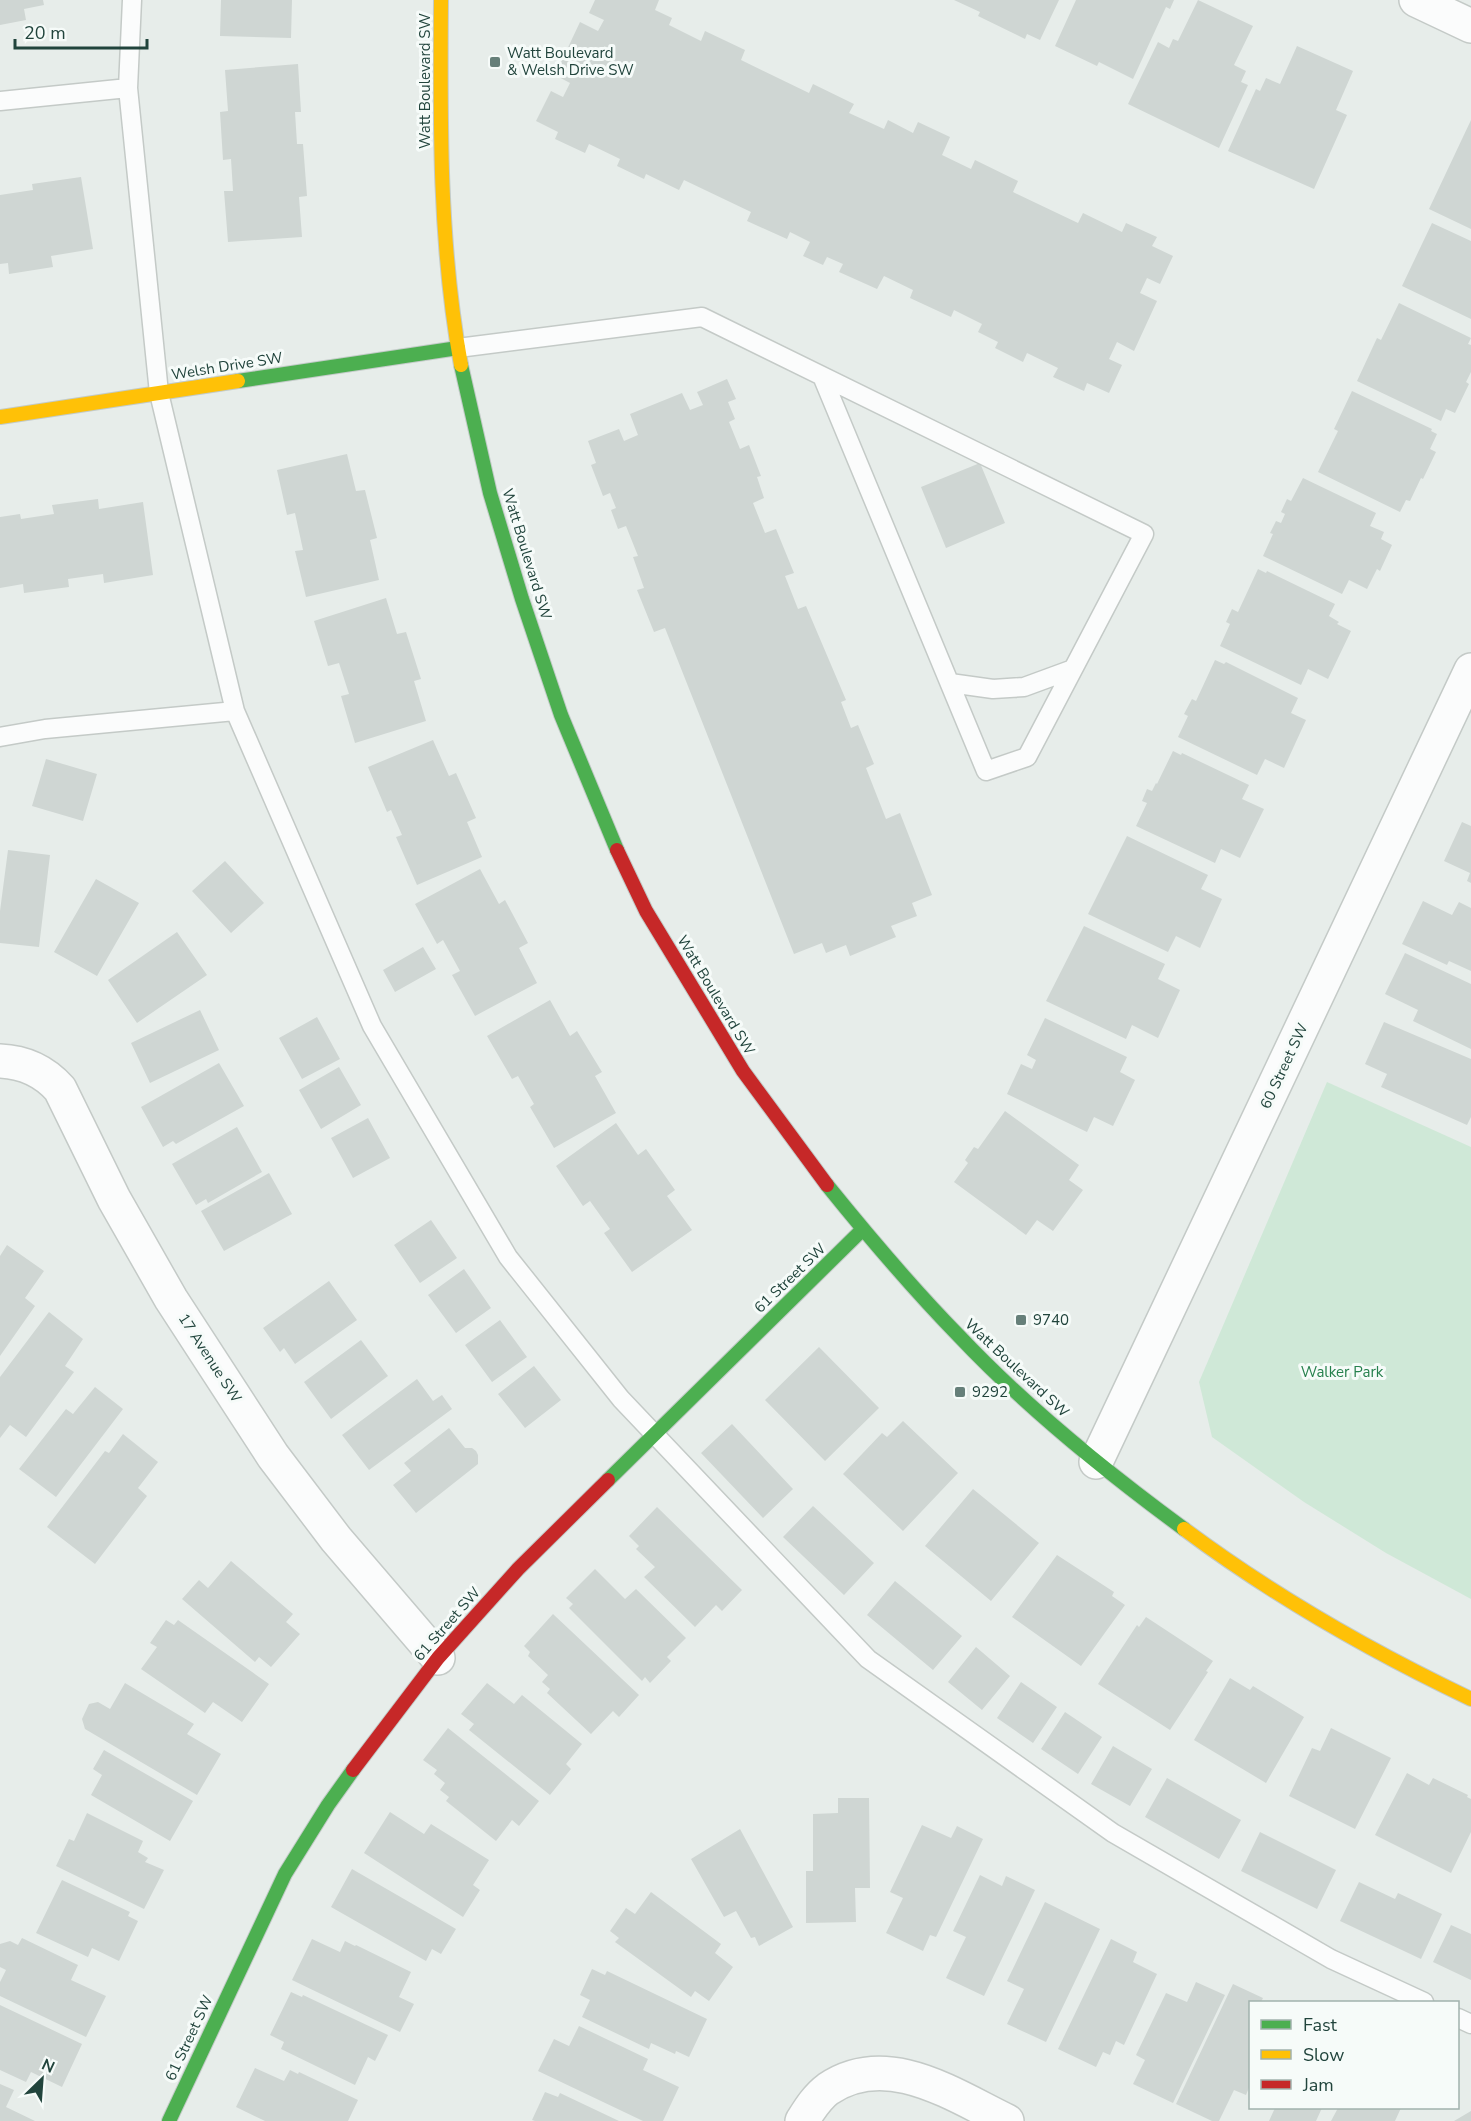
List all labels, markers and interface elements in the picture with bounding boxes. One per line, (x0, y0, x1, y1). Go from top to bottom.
scale bar (15, 12, 147, 50)
street label: Watt Boulevard SW (415, 13, 435, 149)
text: 20 m (24, 21, 66, 45)
place label: Watt Boulevard & Welsh Drive SW (507, 43, 634, 80)
marker: Watt Boulevard & Welsh Drive SW (488, 55, 502, 69)
street label: Welsh Drive SW (170, 347, 285, 385)
street label: Watt Boulevard SW (498, 486, 557, 622)
street label: Watt Boulevard SW (672, 932, 760, 1059)
street label: 60 Street SW (1255, 1020, 1313, 1112)
street label: 61 Street SW (750, 1238, 830, 1317)
street label: 17 Avenue SW (174, 1310, 247, 1407)
place label: 9740 (1033, 1310, 1069, 1330)
marker: 9740 (1014, 1313, 1028, 1327)
street label: Watt Boulevard SW (960, 1314, 1074, 1422)
park label: Walker Park (1301, 1362, 1384, 1382)
place label: 9292 (972, 1382, 1008, 1402)
marker: 9292 (953, 1385, 967, 1399)
street label: 61 Street SW (409, 1582, 485, 1665)
street label: 61 Street SW (160, 1992, 218, 2084)
legend (1249, 2001, 1459, 2109)
text: Fast (1303, 2013, 1338, 2037)
text: Slow (1303, 2043, 1344, 2067)
north arrow (12, 2049, 72, 2109)
text: N (38, 2054, 58, 2079)
text: Jam (1302, 2073, 1334, 2097)

